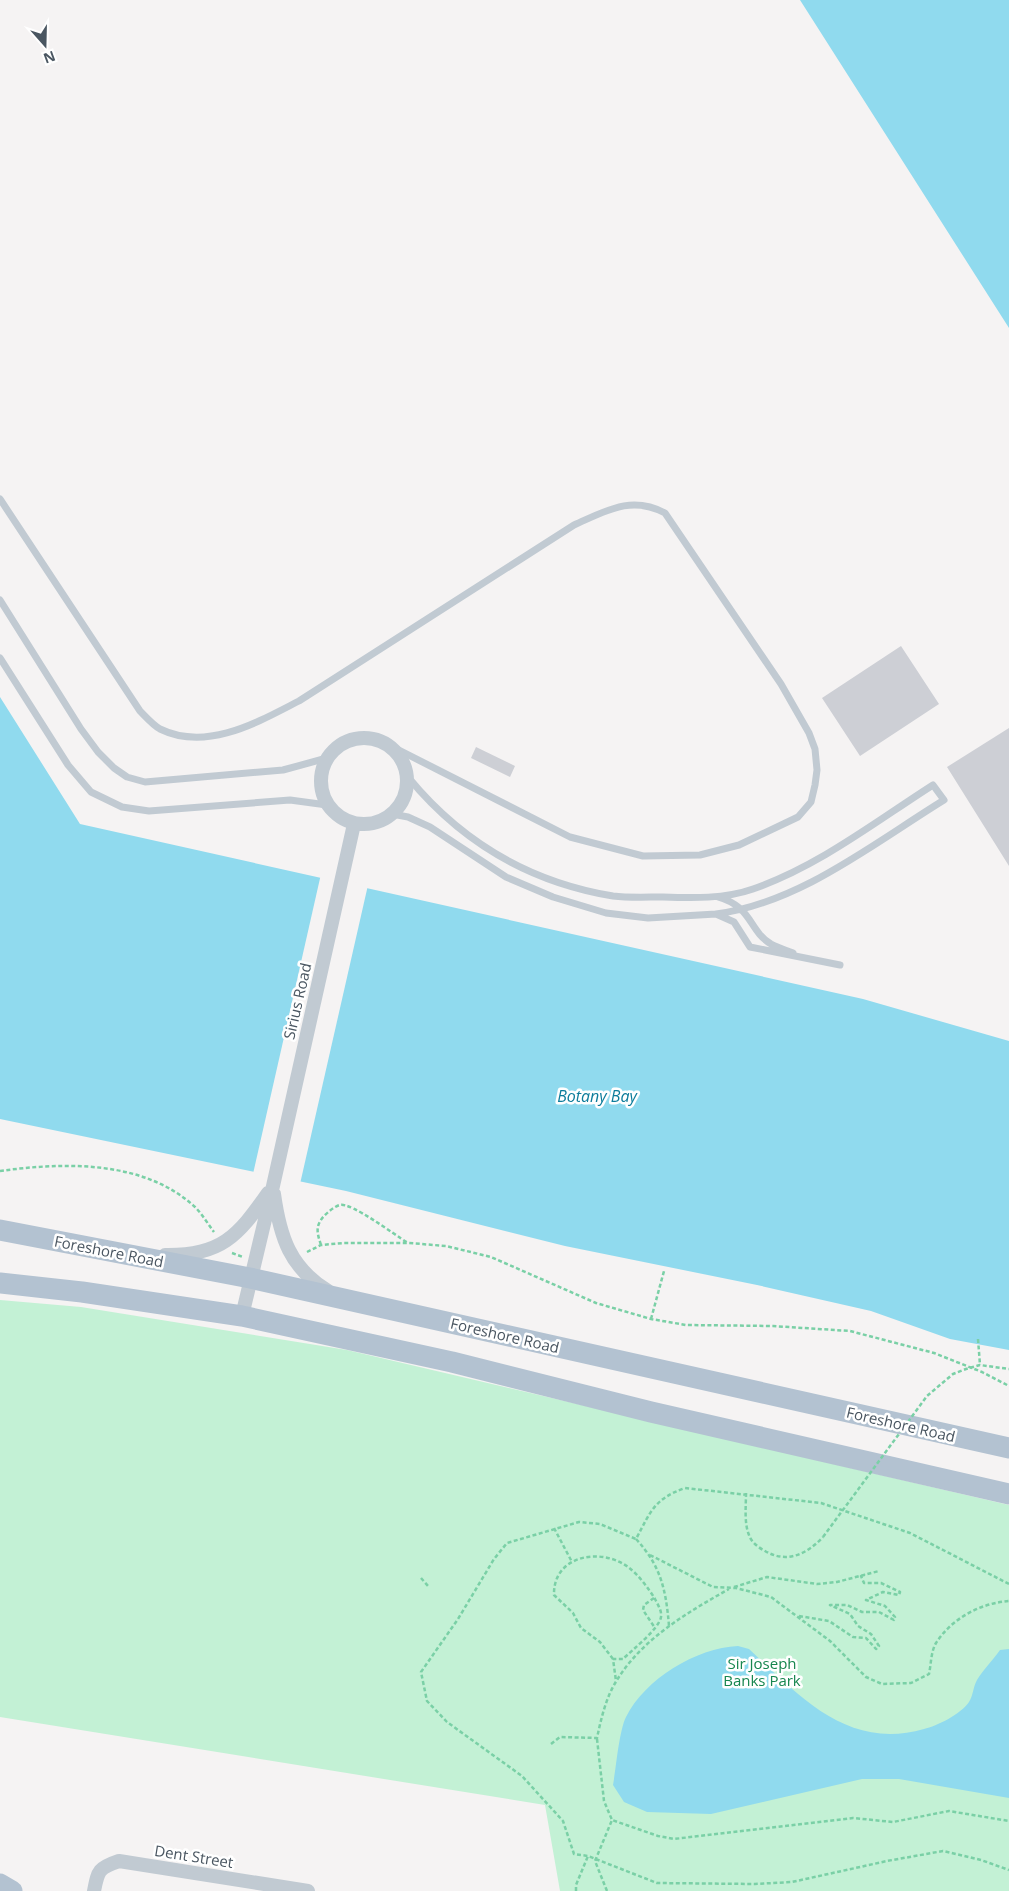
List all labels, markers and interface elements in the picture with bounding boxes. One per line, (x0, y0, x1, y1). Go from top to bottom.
north arrow (20, 20, 70, 70)
text: N (41, 47, 58, 69)
street label: Sirius Road (278, 961, 316, 1041)
water label: Botany Bay (557, 1085, 638, 1107)
street label: Foreshore Road (53, 1231, 165, 1271)
street label: Foreshore Road (449, 1313, 561, 1357)
street label: Foreshore Road (845, 1402, 957, 1446)
park label: Sir Joseph Banks Park (723, 1653, 801, 1690)
street label: Dent Street (153, 1840, 235, 1872)

